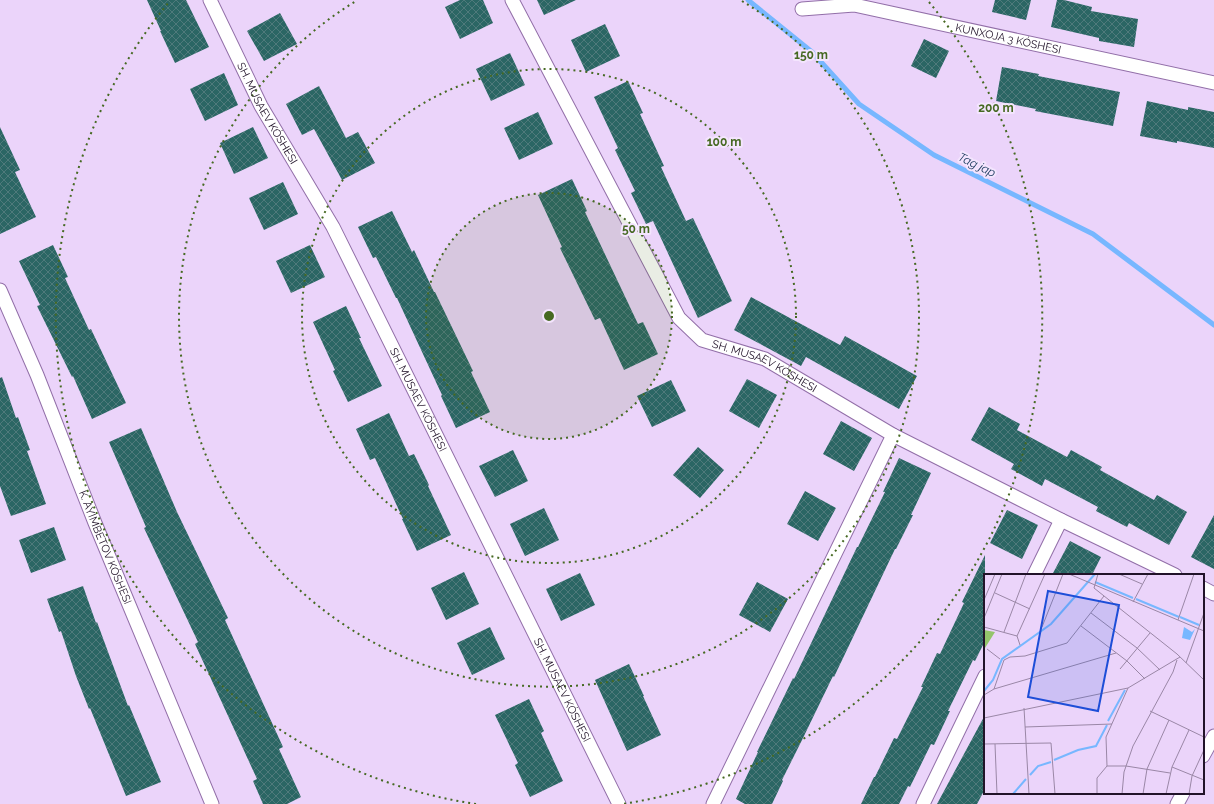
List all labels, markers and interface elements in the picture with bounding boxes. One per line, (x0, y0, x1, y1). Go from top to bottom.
street label: KUNXOJA 3 KÓSHESI (954, 21, 1062, 56)
text: 150 m (794, 48, 828, 62)
street label: SH. MUSAEV KÓSHESI (234, 60, 301, 166)
text: 200 m (978, 101, 1014, 115)
text: 100 m (707, 135, 741, 149)
water label: Tag jap (956, 150, 998, 180)
text: 50 m (622, 222, 650, 236)
centre of rings (542, 309, 556, 323)
street label: SH. MUSAEV KÓSHESI (711, 337, 819, 395)
street label: SH. MUSAEV KÓSHESI (387, 346, 450, 454)
street label: K. AYIMBETOV KÓSHESI (76, 488, 135, 606)
inset map (984, 574, 1204, 794)
street label: SH. MUSAEV KÓSHESI (531, 636, 594, 744)

